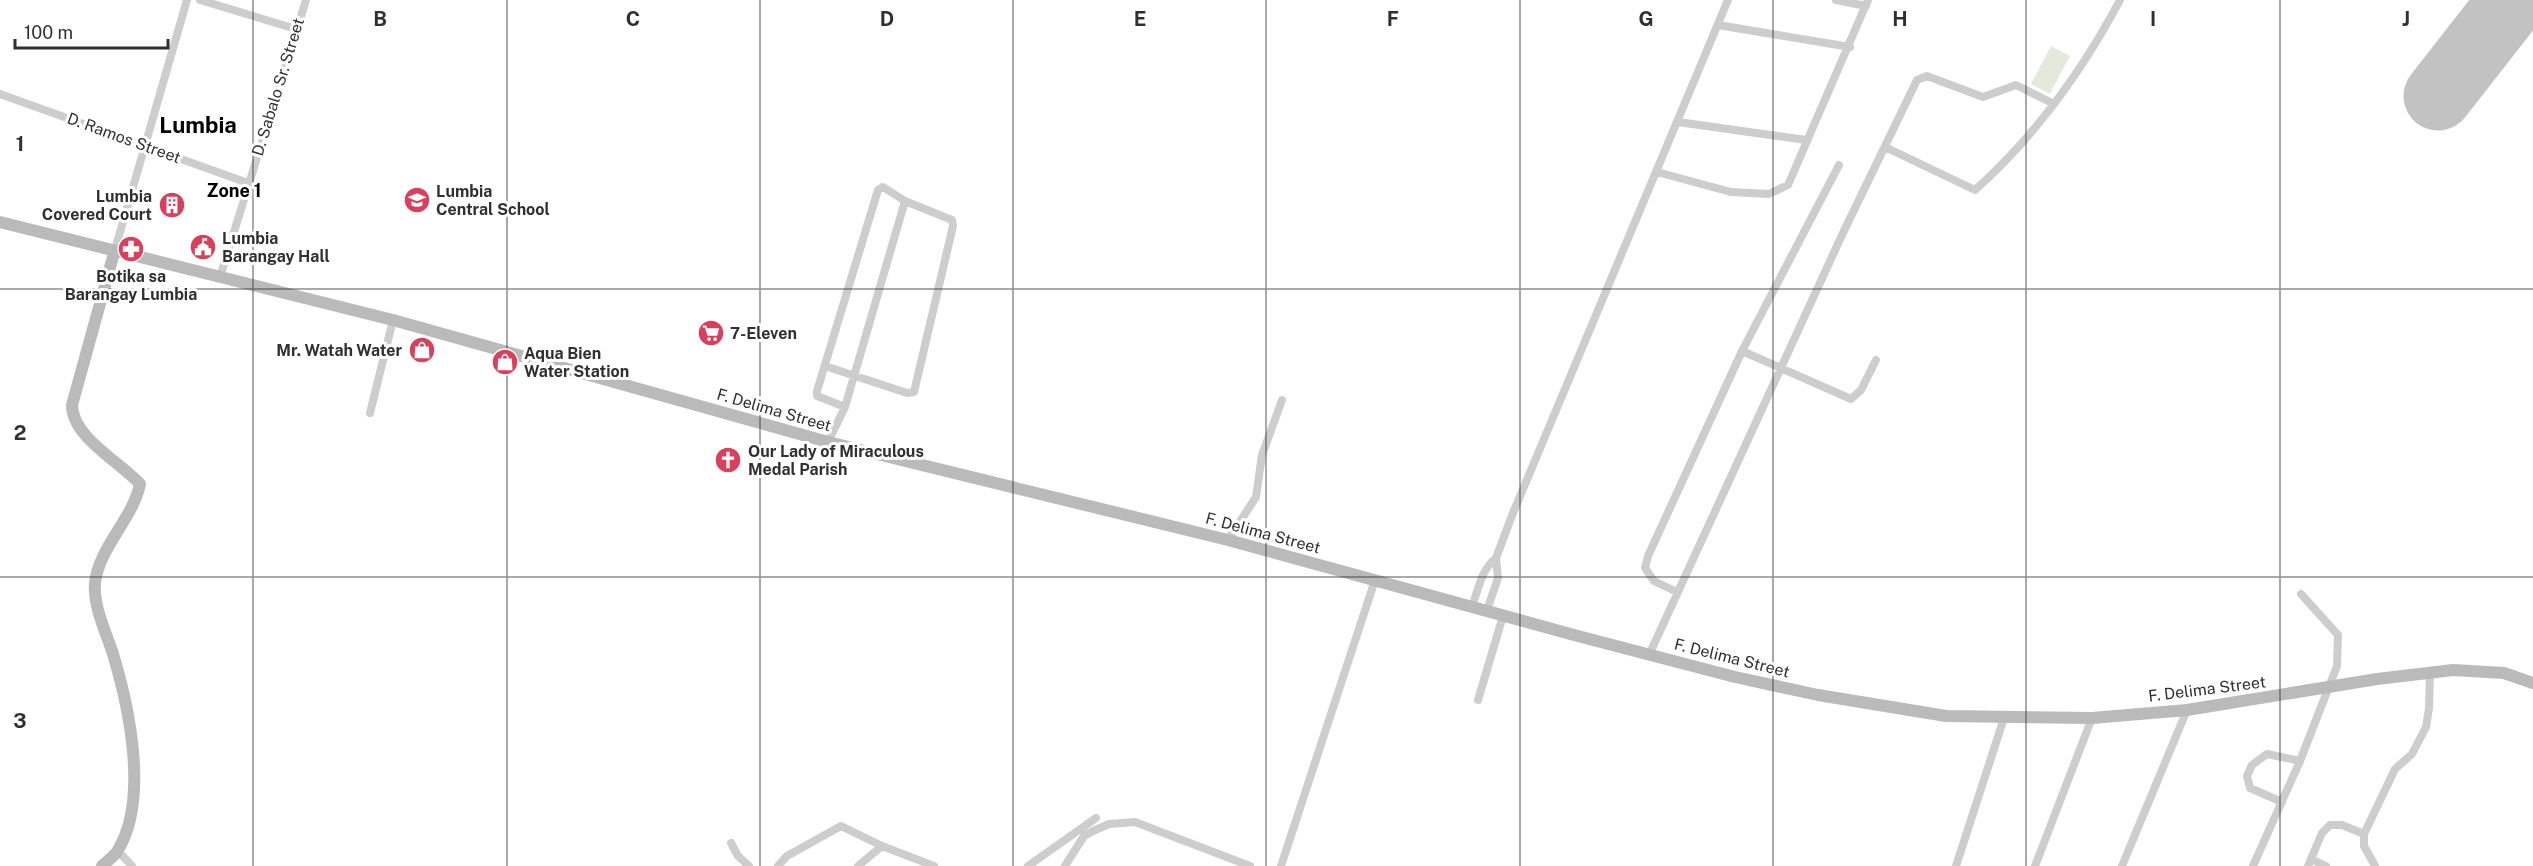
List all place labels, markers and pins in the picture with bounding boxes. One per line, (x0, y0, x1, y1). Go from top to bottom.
place label: Lumbia Central School (436, 182, 550, 219)
school or university icon: Lumbia Central School (402, 185, 432, 215)
place label: Lumbia Covered Court (42, 187, 152, 224)
building icon: Lumbia Covered Court (157, 190, 187, 220)
place label: Lumbia Barangay Hall (222, 229, 330, 266)
public building icon: Lumbia Barangay Hall (188, 232, 218, 262)
pharmacy icon: Botika sa Barangay Lumbia (116, 234, 146, 264)
place label: Botika sa Barangay Lumbia (65, 267, 197, 304)
supermarket icon: 7-Eleven (696, 318, 726, 348)
place label: 7-Eleven (730, 324, 797, 343)
shop icon: Mr. Watah Water (407, 335, 437, 365)
place label: Mr. Watah Water (276, 341, 402, 360)
place label: Aqua Bien Water Station (524, 344, 629, 381)
shop icon: Aqua Bien Water Station (490, 347, 520, 377)
place label: Our Lady of Miraculous Medal Parish (748, 442, 924, 479)
church icon: Our Lady of Miraculous Medal Parish (713, 445, 743, 475)

